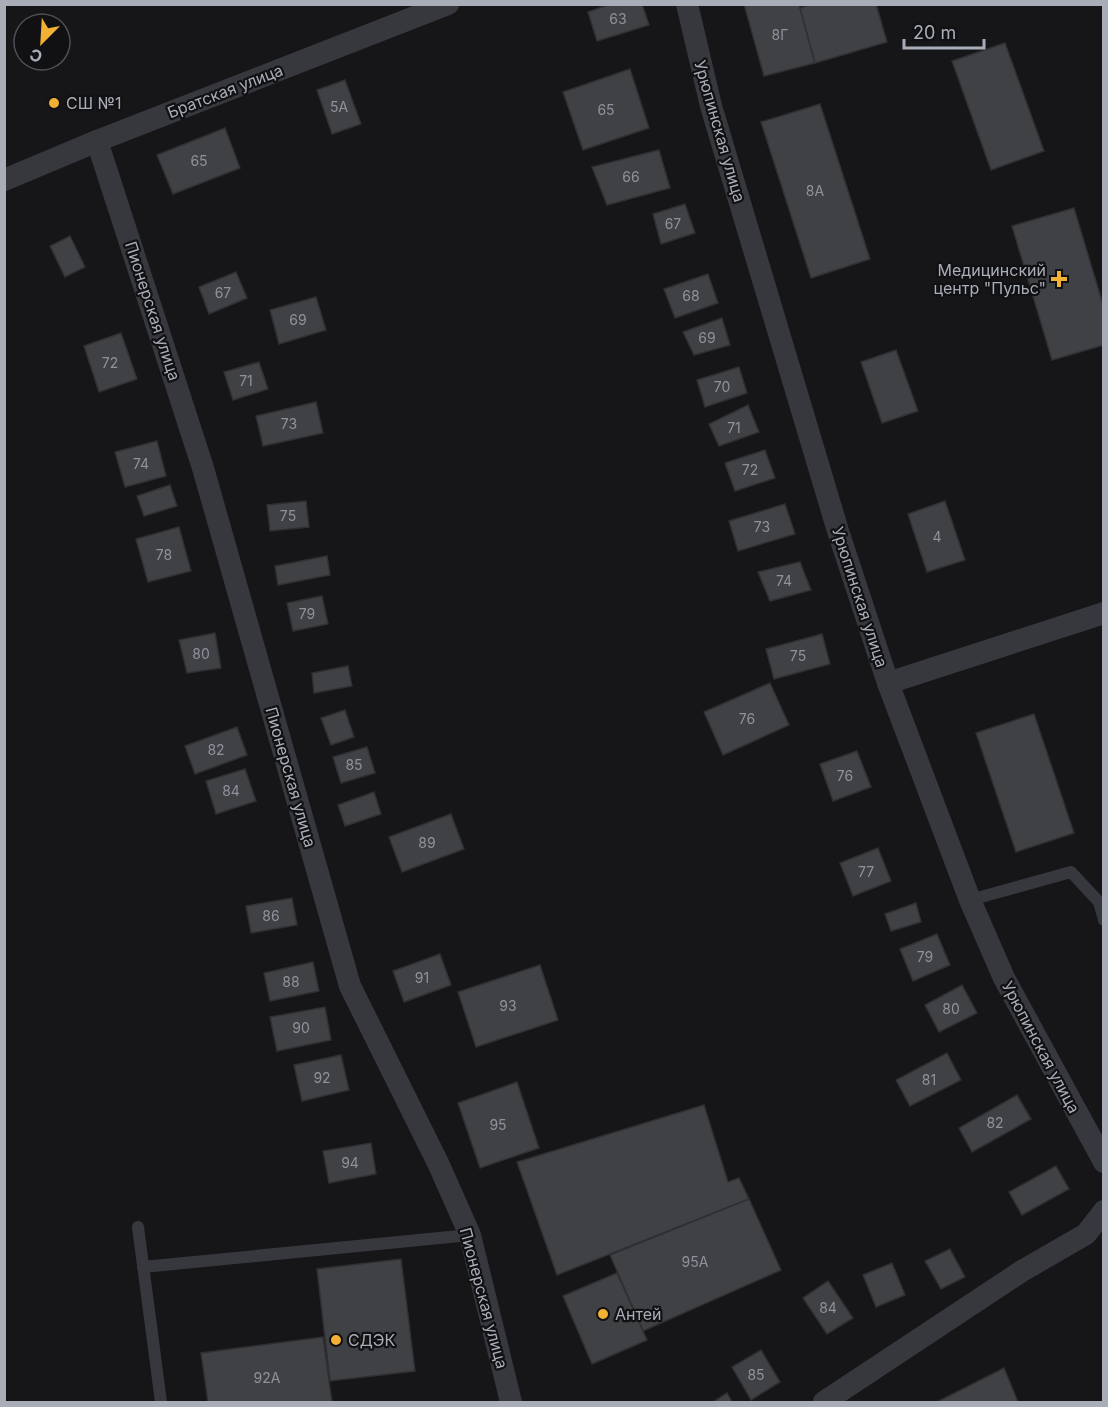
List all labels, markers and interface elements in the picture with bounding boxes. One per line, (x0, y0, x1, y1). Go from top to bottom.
house number: 63 (609, 10, 627, 27)
north arrow (12, 12, 72, 72)
scale bar (904, 12, 984, 50)
text: 20 m (913, 22, 956, 43)
house number: 8Г (772, 26, 788, 43)
text: С (26, 44, 45, 67)
street label: Урюпинская улица (690, 58, 750, 204)
street label: Братская улица (164, 60, 286, 122)
place label: СШ №1 (66, 93, 122, 113)
marker: СШ №1 (47, 96, 61, 110)
house number: 5А (330, 98, 348, 115)
house number: 65 (597, 101, 615, 118)
house number: 65 (190, 152, 208, 169)
house number: 66 (622, 168, 640, 185)
house number: 8А (806, 182, 824, 199)
house number: 67 (665, 215, 681, 232)
street label: Пионерская улица (121, 239, 185, 383)
place label: Медицинский центр "Пульс" (933, 260, 1046, 298)
marker: Медицинский центр "Пульс" (1050, 270, 1068, 288)
house number: 67 (215, 284, 231, 301)
house number: 68 (682, 287, 700, 304)
house number: 69 (289, 311, 307, 328)
house number: 69 (698, 329, 716, 346)
house number: 72 (102, 354, 118, 371)
house number: 71 (239, 372, 253, 389)
house number: 70 (714, 378, 730, 395)
house number: 73 (281, 415, 297, 432)
house number: 71 (727, 419, 741, 436)
house number: 74 (133, 455, 149, 472)
house number: 72 (742, 461, 758, 478)
house number: 75 (280, 507, 296, 524)
house number: 73 (754, 518, 770, 535)
street label: Урюпинская улица (828, 524, 892, 670)
house number: 4 (932, 528, 942, 545)
house number: 78 (156, 546, 172, 563)
house number: 74 (776, 572, 792, 589)
house number: 79 (299, 605, 315, 622)
house number: 80 (192, 645, 210, 662)
house number: 75 (790, 647, 806, 664)
street label: Пионерская улица (261, 704, 321, 850)
house number: 76 (739, 710, 755, 727)
house number: 82 (207, 741, 225, 758)
house number: 85 (345, 756, 363, 773)
house number: 76 (837, 767, 853, 784)
house number: 84 (222, 782, 240, 799)
house number: 89 (418, 834, 436, 851)
house number: 77 (858, 863, 874, 880)
house number: 86 (262, 907, 280, 924)
house number: 79 (917, 948, 933, 965)
house number: 91 (415, 969, 429, 986)
house number: 88 (282, 973, 300, 990)
street label: Урюпинская улица (998, 978, 1084, 1116)
house number: 93 (499, 997, 517, 1014)
house number: 80 (942, 1000, 960, 1017)
house number: 90 (292, 1019, 310, 1036)
house number: 92 (313, 1069, 331, 1086)
house number: 81 (922, 1071, 936, 1088)
house number: 82 (986, 1114, 1004, 1131)
house number: 95 (489, 1116, 507, 1133)
house number: 94 (341, 1154, 359, 1171)
street label: Пионерская улица (456, 1225, 512, 1371)
house number: 95А (682, 1253, 709, 1270)
house number: 84 (819, 1299, 837, 1316)
place label: Антей (615, 1304, 661, 1324)
marker: Антей (596, 1307, 610, 1321)
place label: СДЭК (348, 1330, 395, 1350)
marker: СДЭК (329, 1333, 343, 1347)
house number: 85 (747, 1366, 765, 1383)
house number: 92А (254, 1369, 281, 1386)

